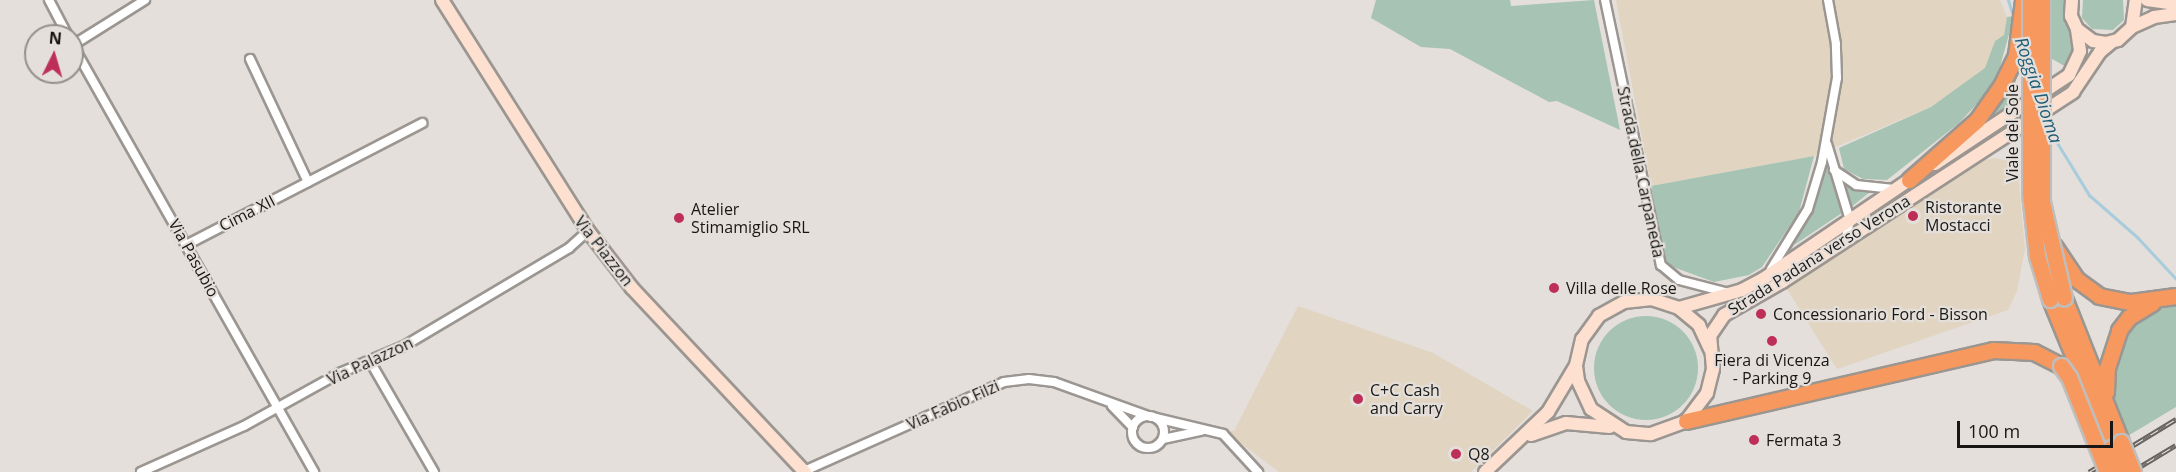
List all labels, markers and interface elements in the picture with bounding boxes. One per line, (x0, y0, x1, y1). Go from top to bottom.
north arrow (24, 24, 84, 84)
text: N (48, 27, 63, 50)
water label: Roggia Dioma (2011, 34, 2067, 146)
street label: Viale del Sole (2002, 84, 2022, 182)
street label: Strada della Carpaneda (1613, 85, 1669, 259)
street label: Cima XII (216, 191, 278, 235)
street label: Strada Padana verso Verona (1724, 191, 1914, 319)
place label: Ristorante Mostacci (1925, 197, 2002, 235)
place label: Atelier Stimamiglio SRL (691, 199, 810, 237)
marker: Ristorante Mostacci (1906, 209, 1920, 223)
marker: Atelier Stimamiglio SRL (672, 211, 686, 225)
street label: Via Piazzon (571, 212, 637, 290)
street label: Via Pasubio (165, 216, 223, 300)
place label: Villa delle Rose (1566, 278, 1677, 298)
marker: Villa delle Rose (1547, 281, 1561, 295)
place label: Concessionario Ford - Bisson (1773, 304, 1988, 324)
marker: Concessionario Ford - Bisson (1754, 307, 1768, 321)
street label: Via Palazzon (324, 333, 416, 389)
marker: Fiera di Vicenza - Parking 9 (1765, 334, 1779, 348)
place label: Fiera di Vicenza - Parking 9 (1714, 350, 1830, 388)
street label: Via Fabio Filzi (904, 376, 1002, 434)
place label: C+C Cash and Carry (1370, 380, 1443, 418)
marker: C+C Cash and Carry (1351, 392, 1365, 406)
scale bar (1960, 409, 2116, 447)
text: 100 m (1968, 419, 2020, 443)
place label: Fermata 3 (1766, 430, 1841, 450)
marker: Fermata 3 (1747, 433, 1761, 447)
place label: Q8 (1468, 444, 1490, 464)
marker: Q8 (1449, 447, 1463, 461)

